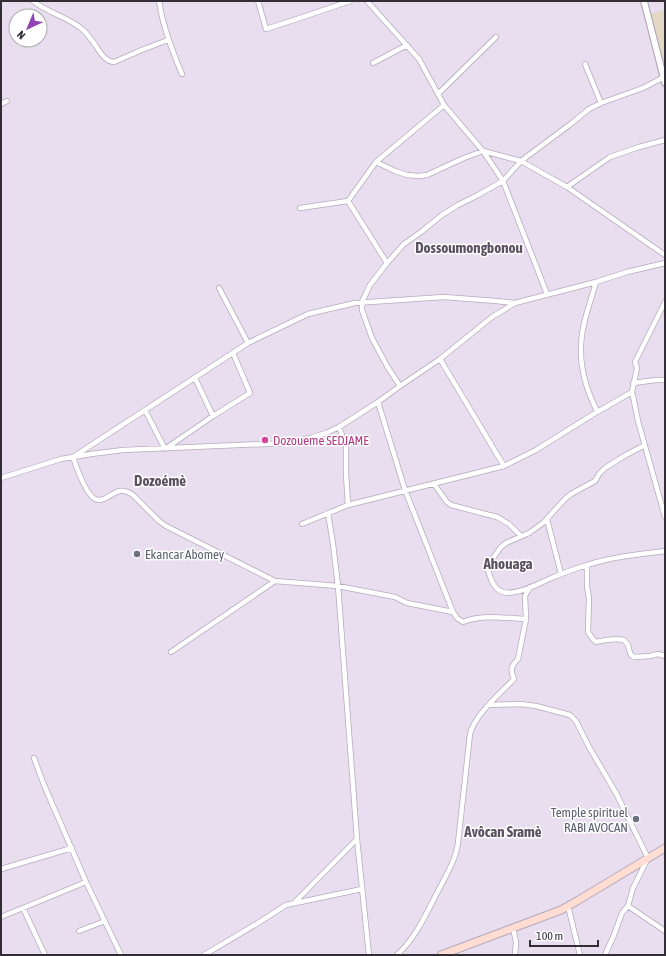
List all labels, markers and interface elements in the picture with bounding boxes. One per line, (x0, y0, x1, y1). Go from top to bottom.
north arrow (8, 8, 48, 48)
text: N (15, 29, 28, 42)
district label: Dossoumongbonou (415, 239, 523, 256)
place label: Dozoueme SEDJAME (273, 433, 369, 448)
marker: Dozoueme SEDJAME (260, 435, 270, 445)
district label: Dozoémè (134, 472, 186, 489)
place label: Ekancar Abomey (145, 547, 225, 562)
marker: Ekancar Abomey (132, 549, 142, 559)
district label: Ahouaga (482, 555, 533, 572)
place label: Temple spirituel RABI AVOCAN (551, 805, 629, 835)
marker: Temple spirituel RABI AVOCAN (631, 814, 641, 824)
district label: Avôcan Sramè (463, 823, 542, 840)
scale bar (530, 922, 598, 948)
text: 100 m (536, 929, 563, 943)

